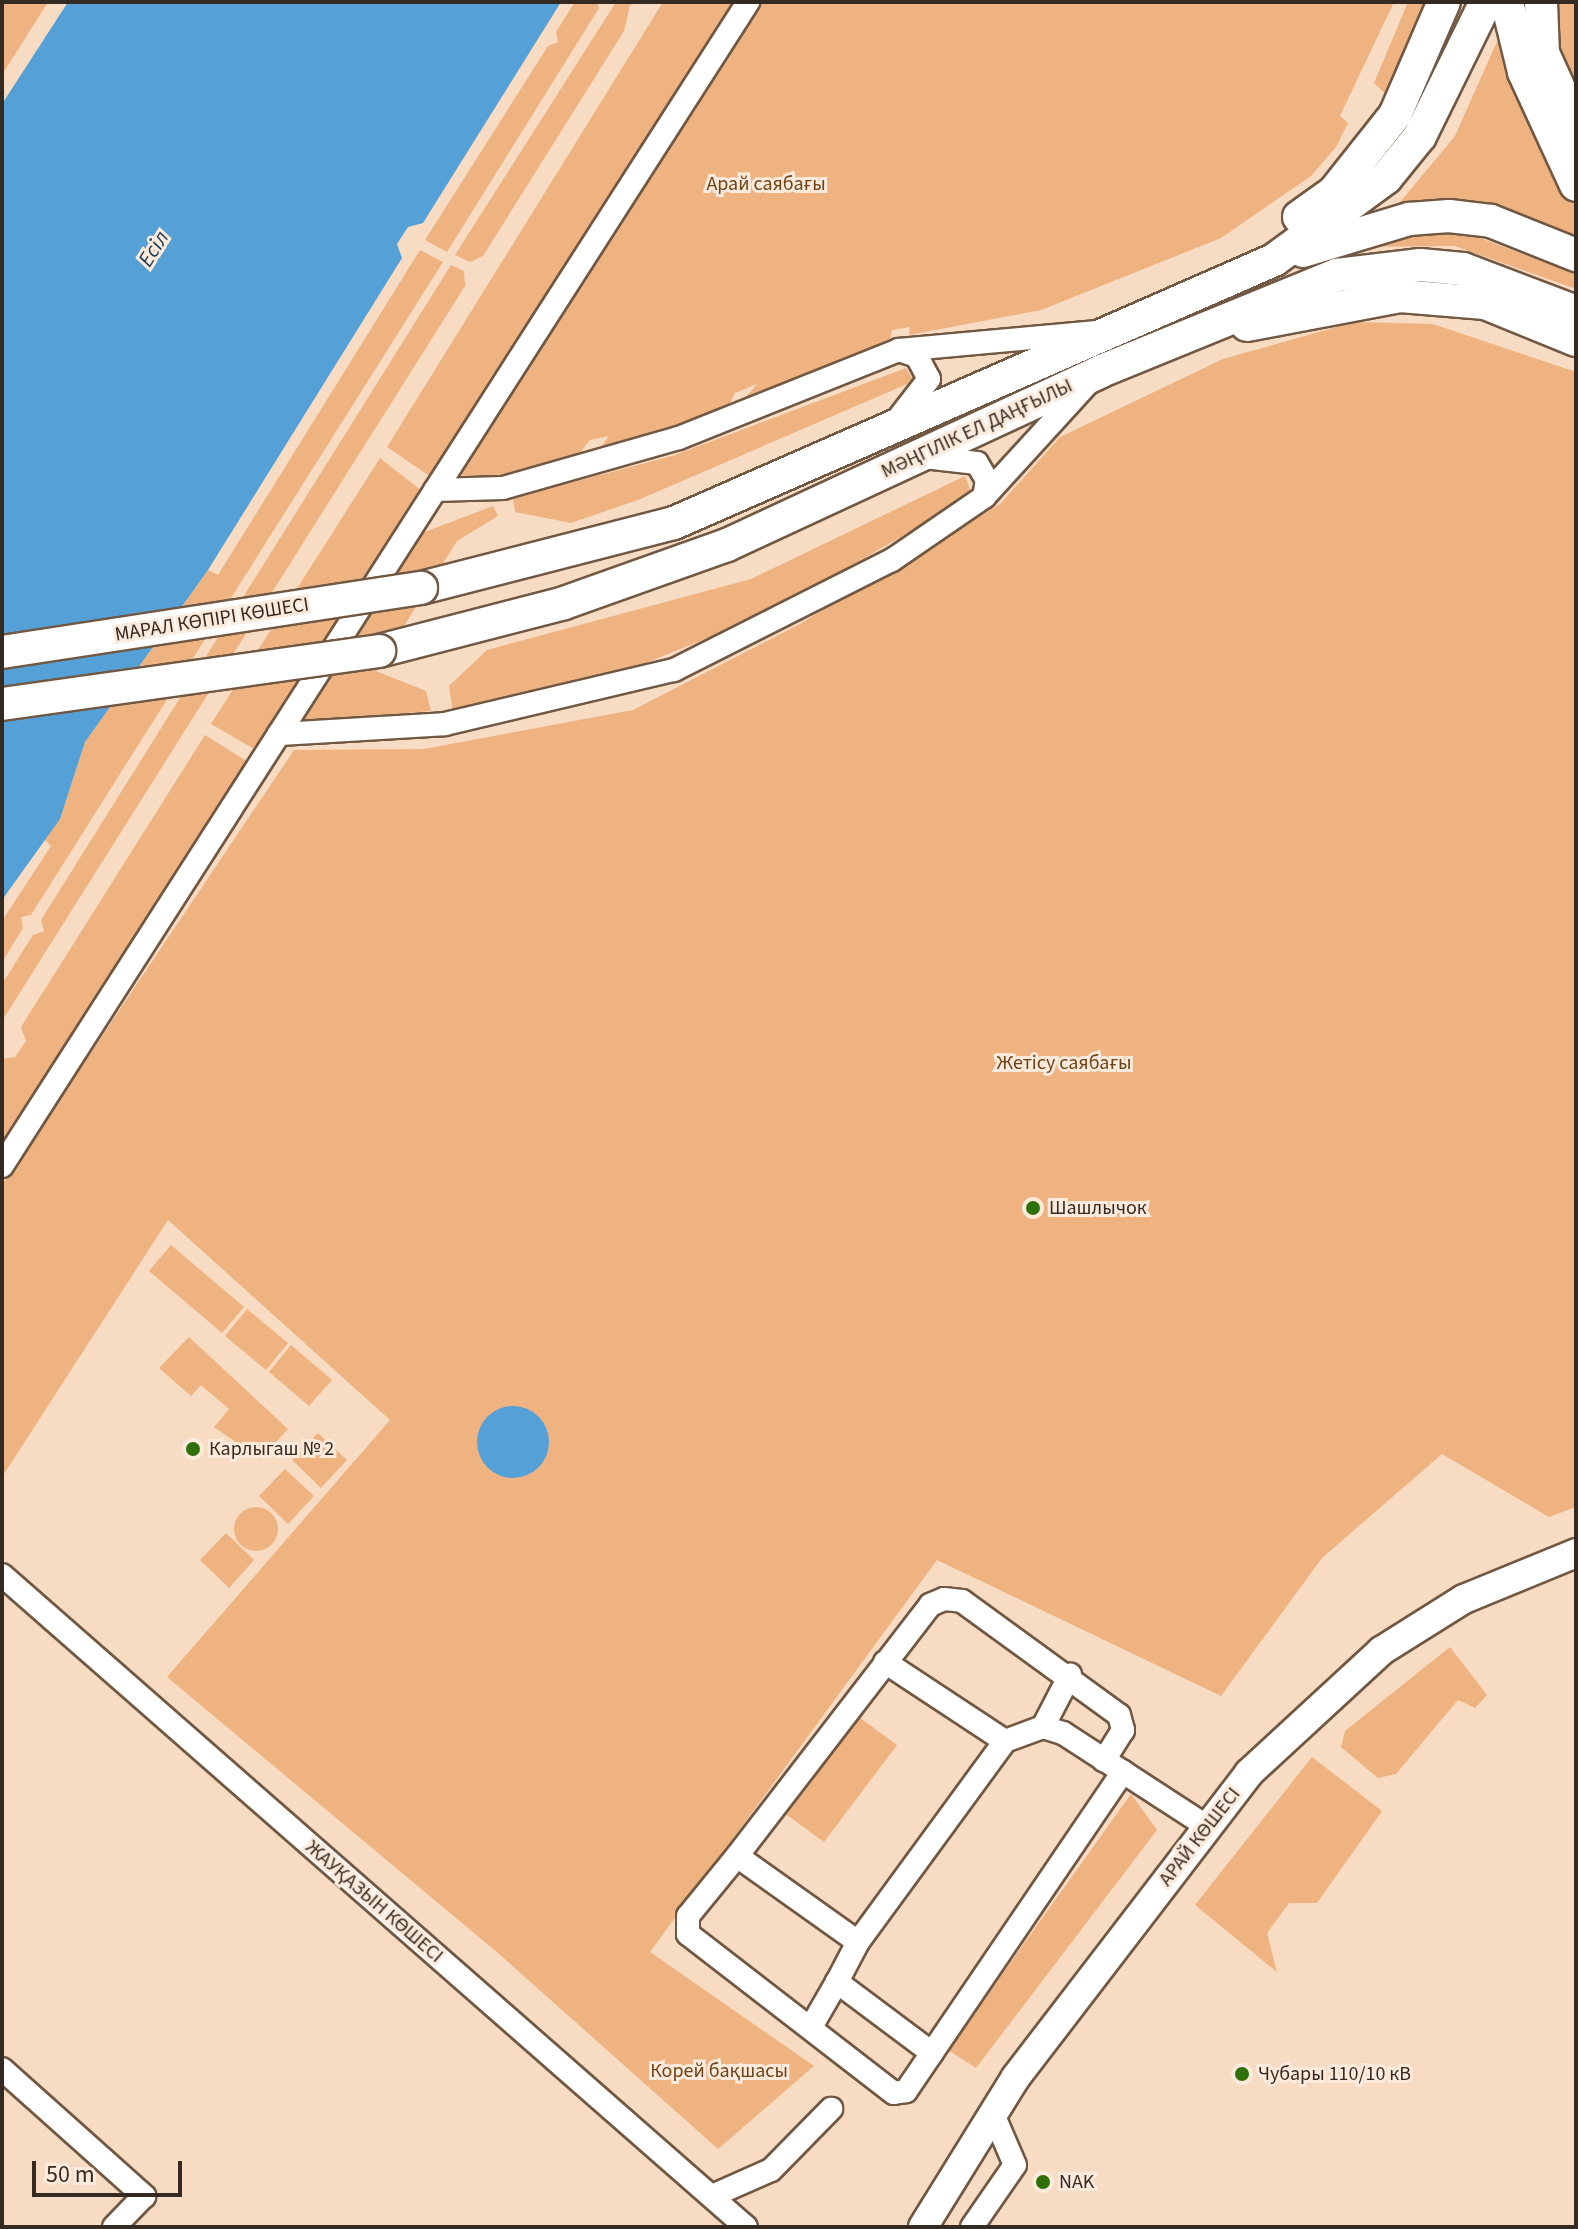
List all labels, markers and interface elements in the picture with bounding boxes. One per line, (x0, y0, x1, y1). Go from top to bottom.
park label: Арай саябағы (706, 172, 826, 196)
water label: Есіл (133, 226, 175, 272)
street label: МӘҢГІЛІК ЕЛ ДАҢҒЫЛЫ (878, 374, 1076, 484)
street label: МАРАЛ КӨПІРІ КӨШЕСІ (113, 593, 311, 647)
park label: Жетісу саябағы (996, 1051, 1132, 1075)
place label: Шашлычок (1049, 1196, 1147, 1220)
marker: Шашлычок (1024, 1199, 1042, 1217)
place label: Карлыгаш № 2 (209, 1437, 334, 1461)
marker: Карлыгаш № 2 (184, 1440, 202, 1458)
street label: АРАЙ КӨШЕСІ (1154, 1783, 1246, 1891)
street label: ЖАУҚАЗЫН КӨШЕСІ (300, 1836, 448, 1968)
park label: Корей бақшасы (650, 2059, 788, 2083)
place label: Чубары 110/10 кВ (1258, 2062, 1411, 2086)
marker: Чубары 110/10 кВ (1233, 2065, 1251, 2083)
scale bar (36, 2145, 186, 2195)
text: 50 m (46, 2157, 95, 2192)
place label: NAK (1059, 2170, 1094, 2194)
marker: NAK (1034, 2173, 1052, 2191)

